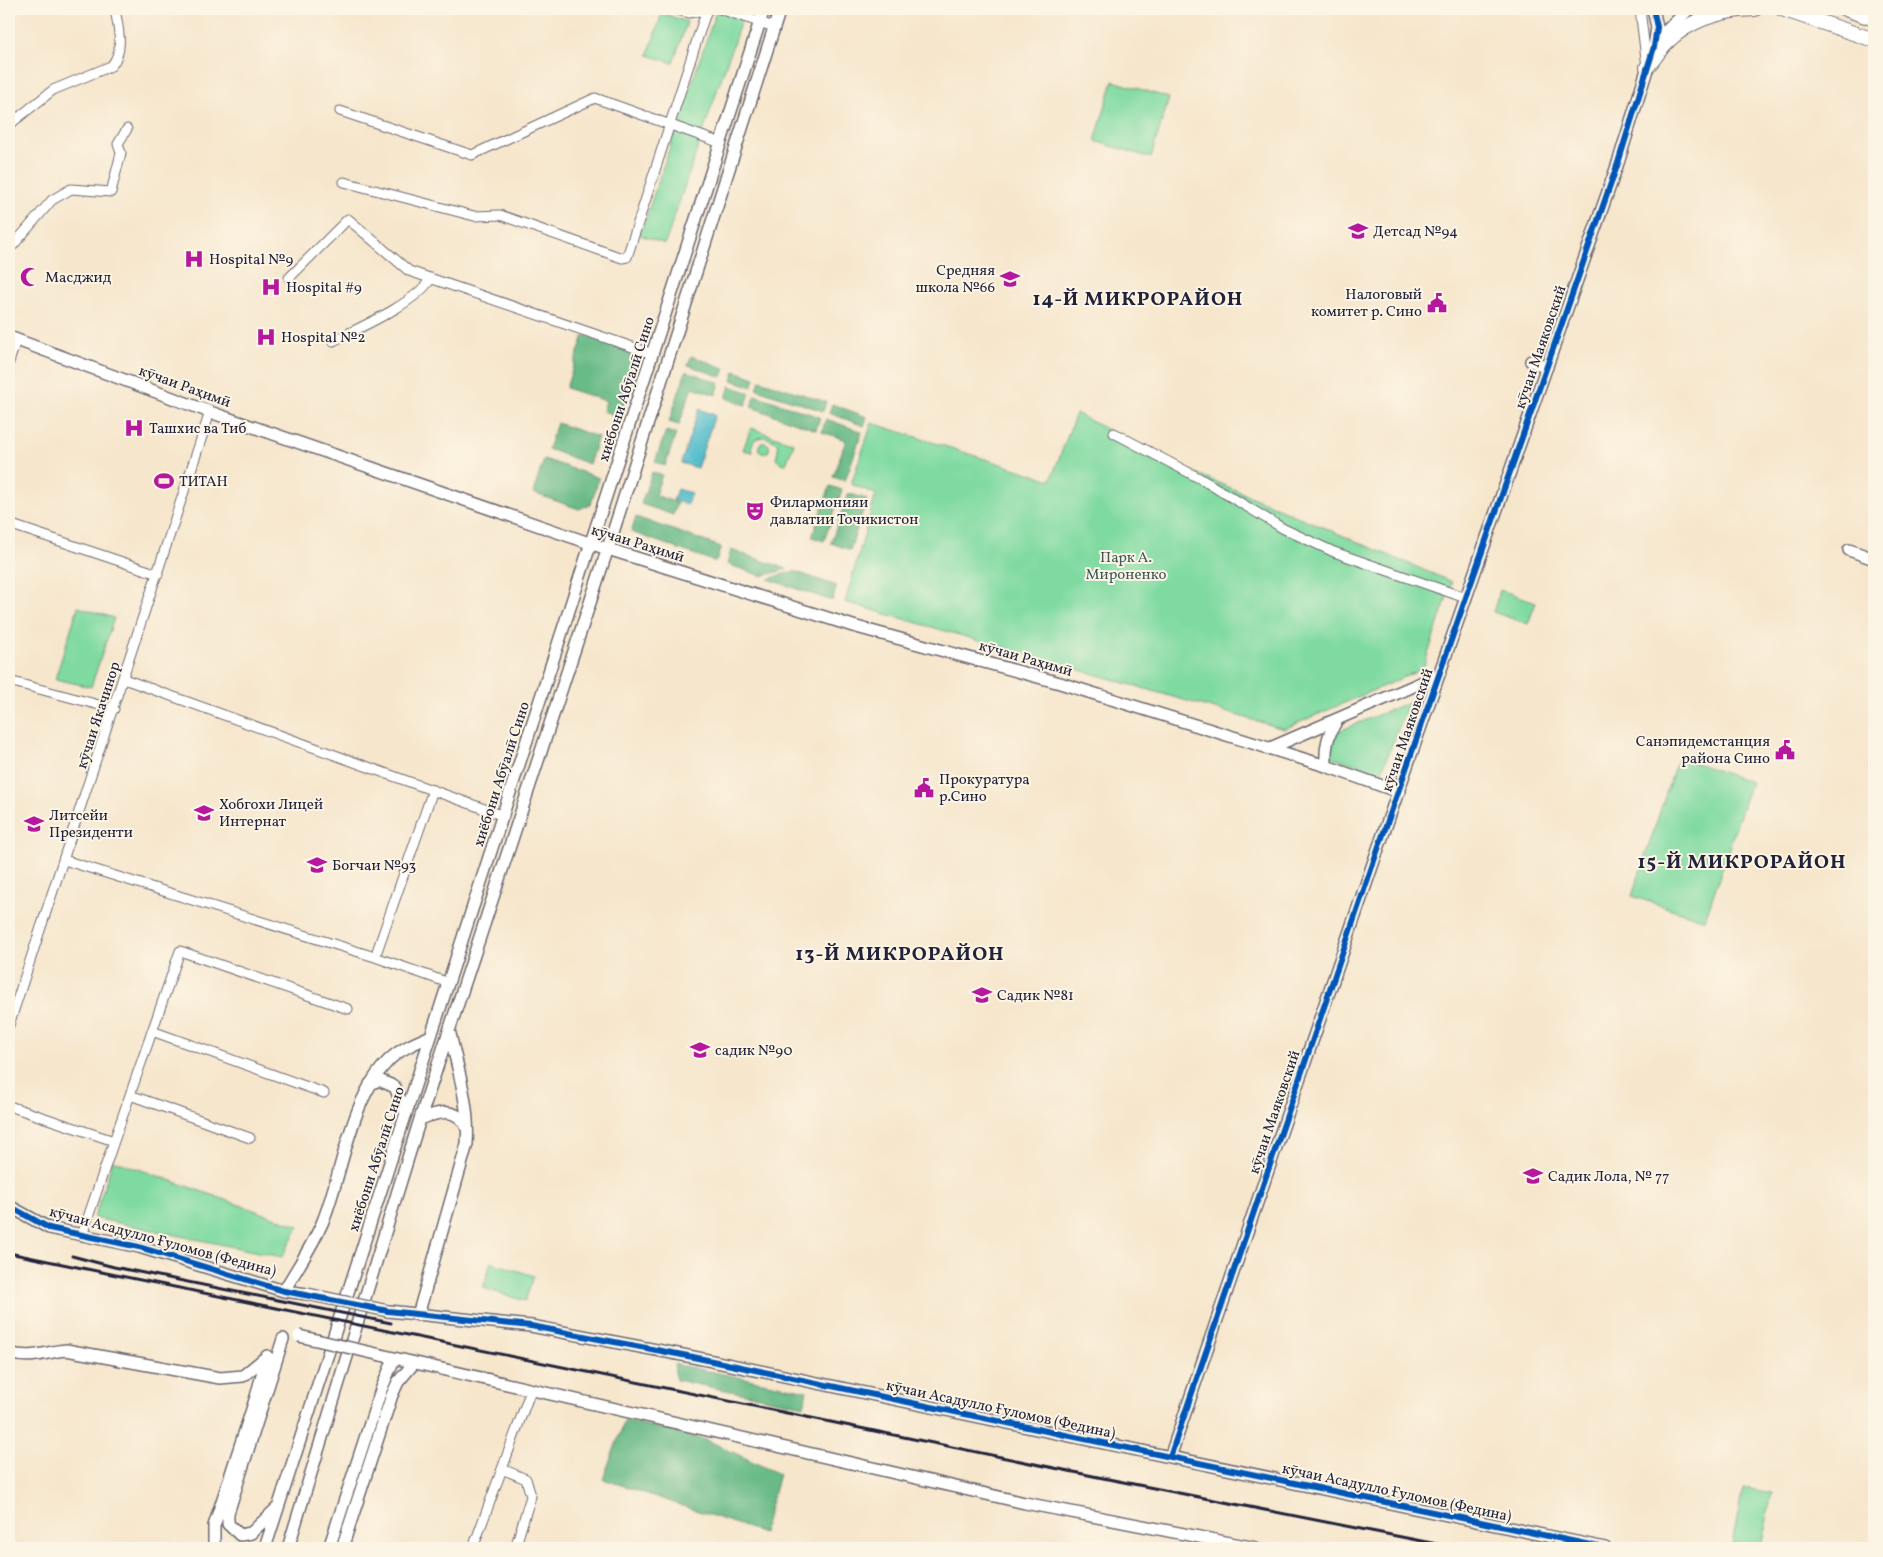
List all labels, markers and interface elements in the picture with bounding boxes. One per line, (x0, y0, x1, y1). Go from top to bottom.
school or university icon: Детсад №94 (1347, 220, 1369, 242)
place label: Детсад №94 (1373, 222, 1458, 243)
hospital icon: Hospital №9 (183, 248, 205, 270)
place label: Hospital №9 (209, 250, 294, 271)
place label: Средняя школа №66 (915, 261, 995, 299)
mosque icon: Масджид (19, 266, 41, 288)
place label: Масджид (45, 268, 112, 289)
school or university icon: Средняя школа №66 (999, 268, 1021, 290)
hospital icon: Hospital #9 (260, 276, 282, 298)
place label: Hospital #9 (286, 278, 362, 299)
street label: кӯчаи Маяковский (1510, 283, 1572, 412)
place label: Налоговый комитет р. Сино (1311, 285, 1422, 323)
district label: 14-Й МИКРОРАЙОН (1033, 286, 1243, 314)
public building icon: Налоговый комитет р. Сино (1426, 292, 1448, 314)
street label: хиёбони Абӯалӣ Сино (594, 314, 661, 465)
hospital icon: Hospital №2 (255, 326, 277, 348)
place label: Hospital №2 (281, 328, 366, 349)
street label: кӯчаи Раҳимӣ (136, 361, 233, 414)
hospital icon: Ташхис ва Тиб (123, 417, 145, 439)
place label: Ташхис ва Тиб (149, 419, 246, 440)
sports icon: ТИТАН (153, 470, 175, 492)
place label: ТИТАН (179, 472, 228, 493)
place label: Филармонияи давлатии Точикистон (770, 493, 918, 531)
theatre icon: Филармонияи давлатии Точикистон (744, 500, 766, 522)
street label: кӯчаи Раҳимӣ (588, 520, 687, 569)
park label: Парк А. Мироненко (1086, 548, 1166, 586)
street label: кӯчаи Раҳимӣ (976, 636, 1075, 683)
street label: кӯчаи Якачинор (72, 659, 127, 772)
street label: кӯчаи Маяковский (1377, 666, 1439, 795)
street label: хиёбони Абӯалӣ Сино (469, 699, 536, 850)
place label: Санэпидемстанция района Сино (1636, 732, 1770, 770)
public building icon: Санэпидемстанция района Сино (1774, 739, 1796, 761)
place label: Прокуратура р.Сино (939, 770, 1030, 808)
public building icon: Прокуратура р.Сино (913, 777, 935, 799)
place label: Хобгохи Лицей Интернат (219, 795, 323, 833)
school or university icon: Хобгохи Лицей Интернат (193, 802, 215, 824)
place label: Литсейи Президенти (49, 806, 133, 844)
school or university icon: Литсейи Президенти (23, 813, 45, 835)
district label: 15-Й МИКРОРАЙОН (1637, 849, 1847, 877)
school or university icon: Богчаи №93 (306, 854, 328, 876)
place label: Богчаи №93 (332, 856, 416, 877)
district label: 13-Й МИКРОРАЙОН (795, 941, 1005, 969)
school or university icon: Садик №81 (971, 984, 993, 1006)
place label: Садик №81 (997, 986, 1074, 1007)
school or university icon: садик №90 (689, 1039, 711, 1061)
place label: садик №90 (715, 1041, 792, 1062)
street label: кӯчаи Маяковский (1244, 1048, 1306, 1177)
street label: хиёбони Абӯалӣ Сино (344, 1084, 411, 1235)
school or university icon: Садик Лола, № 77 (1522, 1165, 1544, 1187)
place label: Садик Лола, № 77 (1548, 1167, 1670, 1188)
street label: кӯчаи Асадулло Ғуломов (Федина) (47, 1202, 278, 1283)
street label: кӯчаи Асадулло Ғуломов (Федина) (884, 1376, 1117, 1445)
street label: кӯчаи Асадулло Ғуломов (Федина) (1280, 1459, 1513, 1528)

